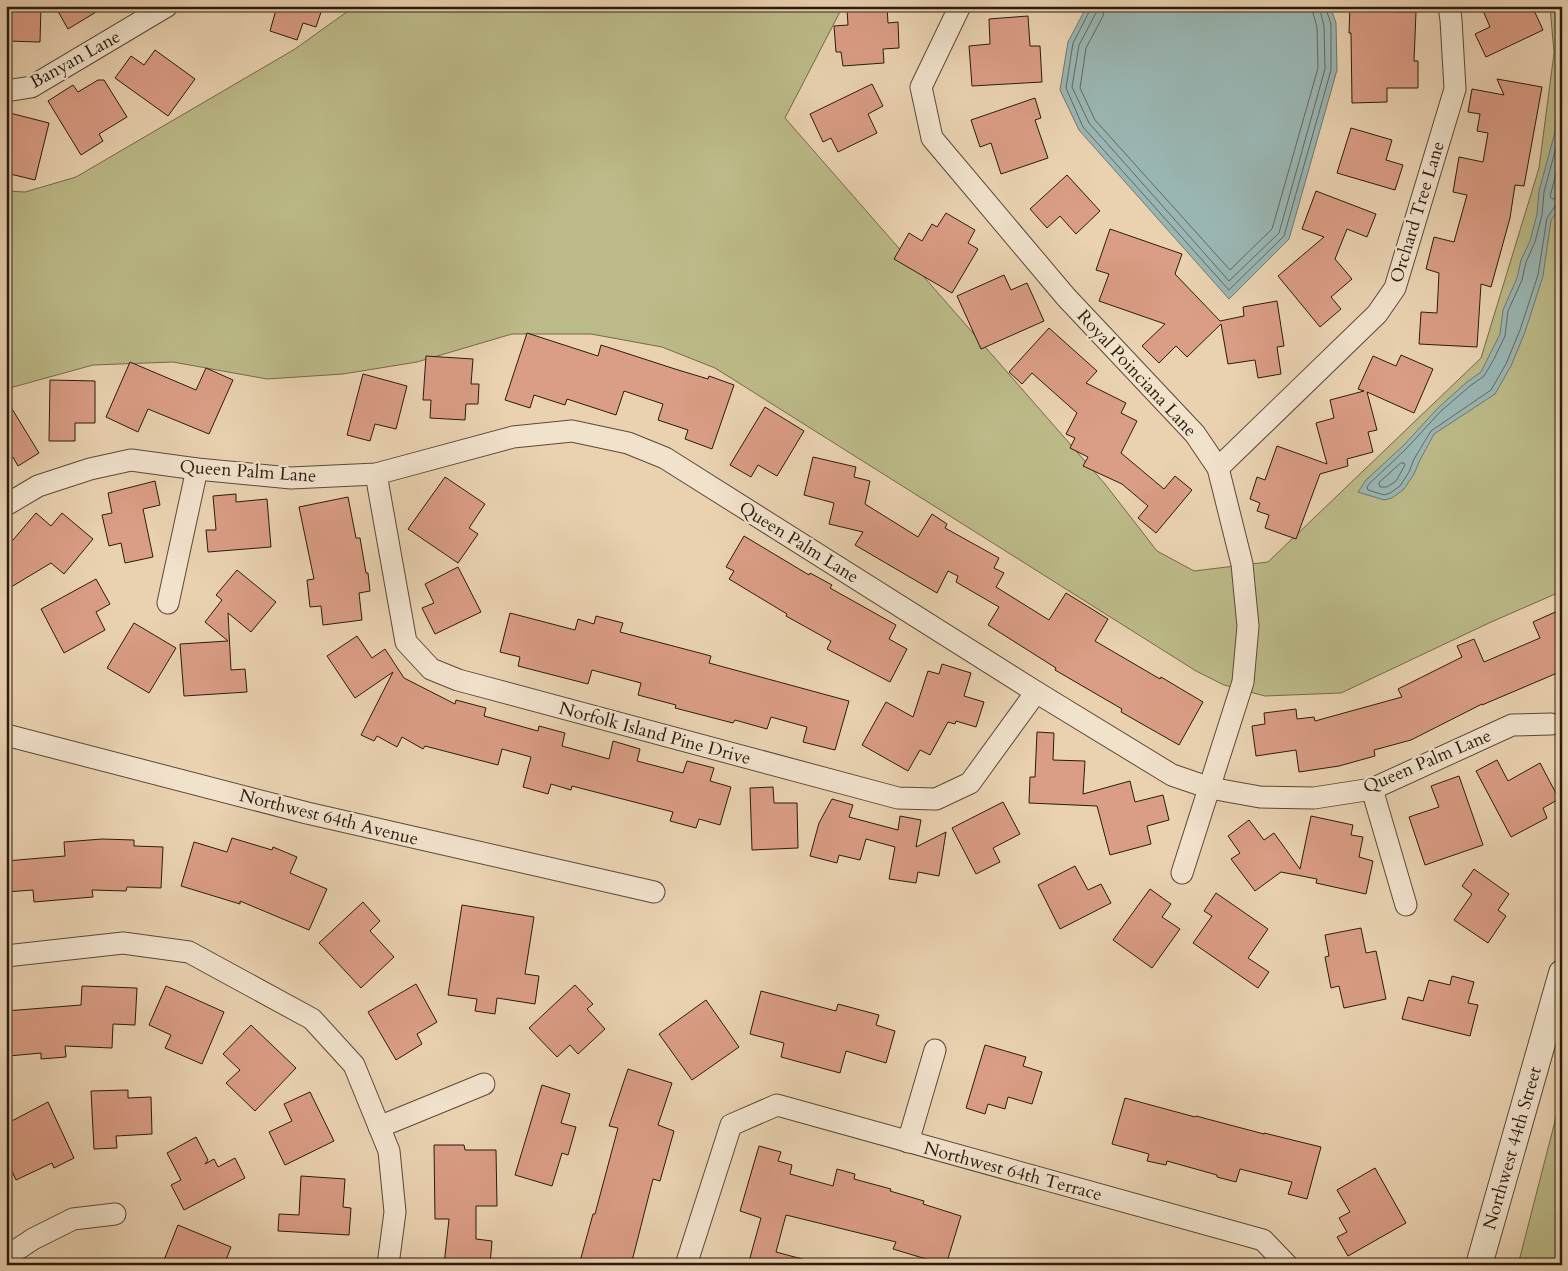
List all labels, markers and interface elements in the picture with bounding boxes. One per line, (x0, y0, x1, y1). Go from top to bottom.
street label: Banyan Lane (26, 24, 125, 95)
street label: Orchard Tree Lane (1384, 138, 1451, 286)
street label: Royal Poinciana Lane (1071, 304, 1202, 442)
street label: Queen Palm Lane (179, 454, 317, 489)
street label: Queen Palm Lane (734, 496, 863, 589)
street label: Norfolk Island Pine Drive (556, 696, 754, 771)
street label: Queen Palm Lane (1359, 723, 1495, 800)
street label: Northwest 64th Avenue (237, 783, 421, 852)
street label: Northwest 44th Street (1477, 1063, 1548, 1233)
street label: Northwest 64th Terrace (921, 1136, 1105, 1207)

